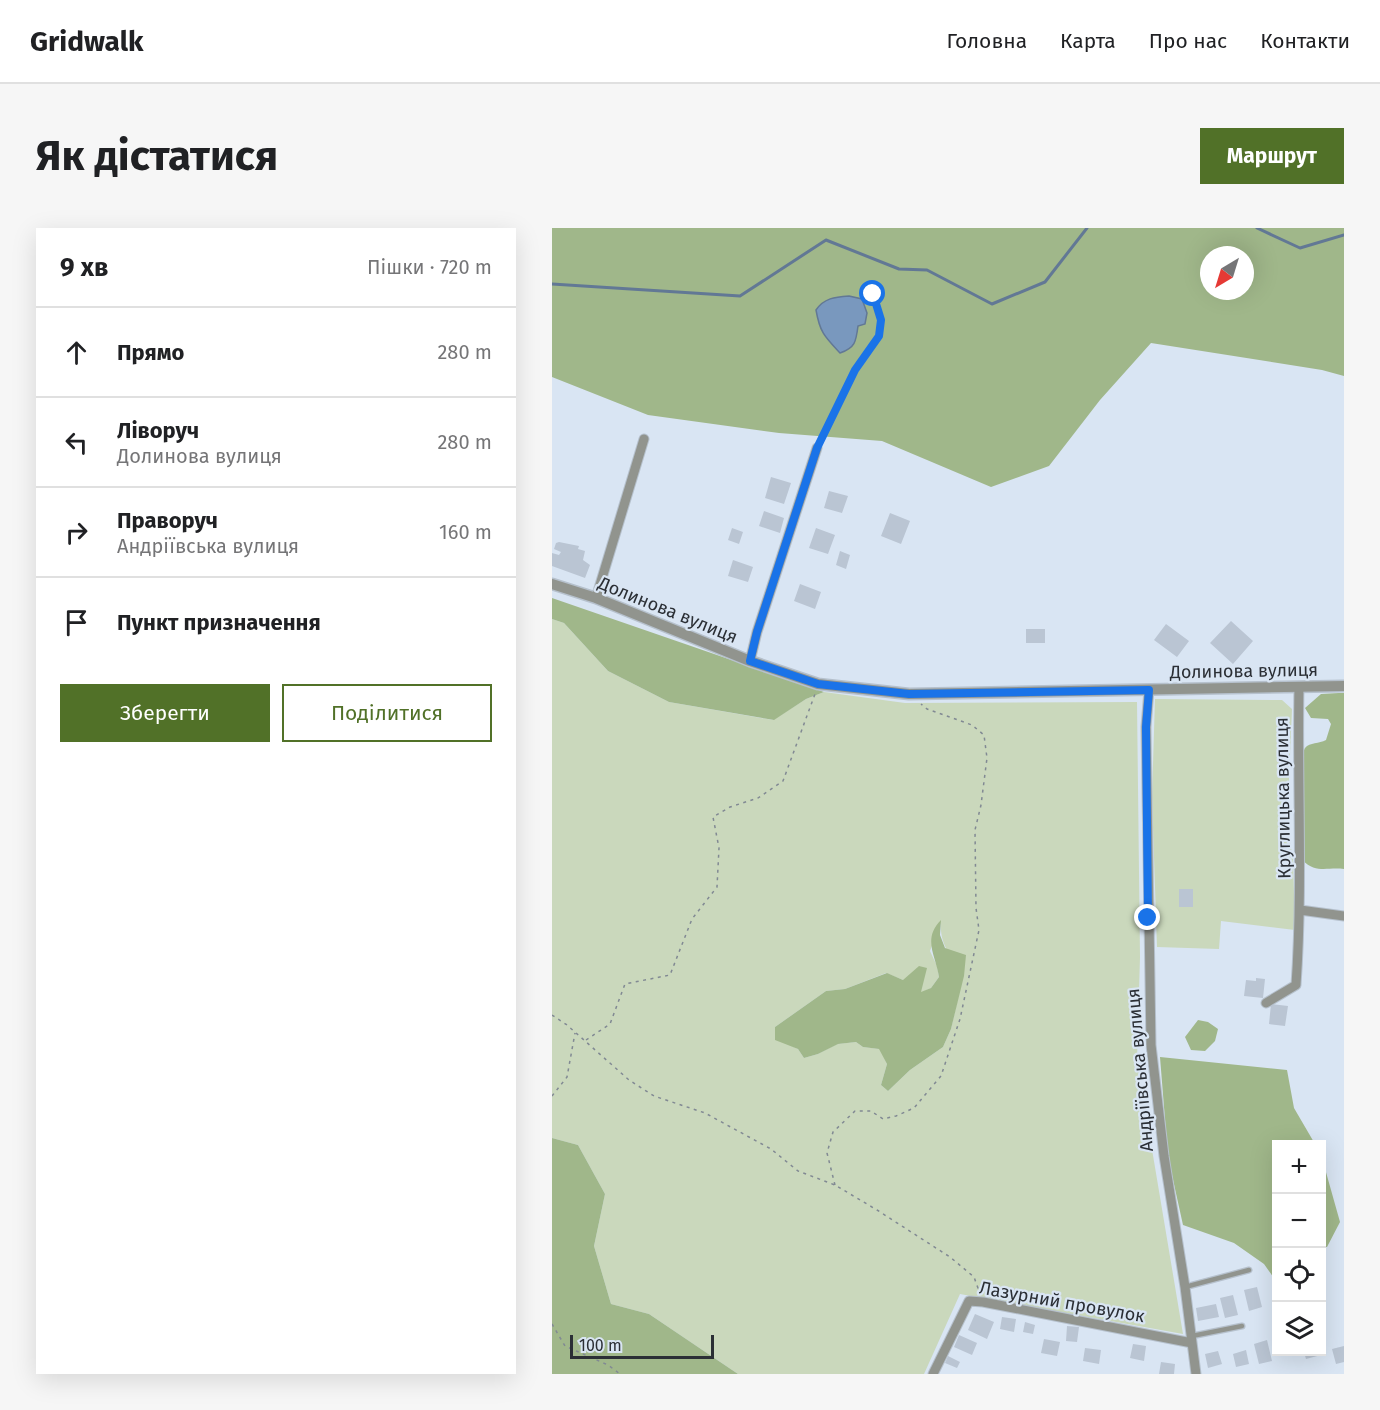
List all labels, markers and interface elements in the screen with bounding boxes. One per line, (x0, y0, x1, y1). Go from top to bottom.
text: Gridwalk (30, 25, 143, 58)
text: Головна (946, 28, 1027, 54)
text: Карта (1060, 28, 1116, 54)
text: Про нас (1149, 28, 1227, 54)
text: Контакти (1260, 28, 1350, 54)
button: Маршрут (1200, 128, 1344, 184)
text: Як дістатися (36, 131, 278, 181)
north arrow (1200, 246, 1254, 300)
text: 9 хв (60, 252, 109, 283)
text: Пішки · 720 m (367, 255, 492, 279)
route start (859, 280, 885, 306)
icon: ahead (60, 336, 93, 369)
text: Прямо (117, 339, 184, 366)
text: 280 m (437, 340, 492, 364)
text: Ліворуч (117, 417, 199, 444)
icon: left (60, 426, 93, 459)
text: 280 m (437, 430, 492, 454)
text: Долинова вулиця (117, 444, 282, 468)
text: Праворуч (117, 507, 218, 534)
icon: right (60, 516, 93, 549)
text: 160 m (439, 520, 492, 544)
text: Андріївська вулиця (117, 534, 299, 558)
street label: Долинова вулиця (594, 572, 741, 648)
icon: arrive (60, 606, 93, 639)
text: Пункт призначення (117, 609, 321, 636)
street label: Долинова вулиця (1169, 659, 1318, 683)
button: Зберегти (60, 684, 270, 742)
button: Поділитися (282, 684, 492, 742)
street label: Круглицька вулиця (1271, 717, 1295, 879)
route end (1134, 904, 1160, 930)
street label: Андріївська вулиця (1122, 987, 1158, 1153)
map controls (1272, 1140, 1326, 1356)
button: + (1272, 1140, 1326, 1194)
button: − (1272, 1194, 1326, 1248)
button: locate (1272, 1248, 1326, 1302)
street label: Лазурний провулок (978, 1277, 1147, 1327)
button: layers (1272, 1302, 1326, 1356)
scale bar (570, 1332, 714, 1360)
text: 100 m (579, 1336, 622, 1355)

